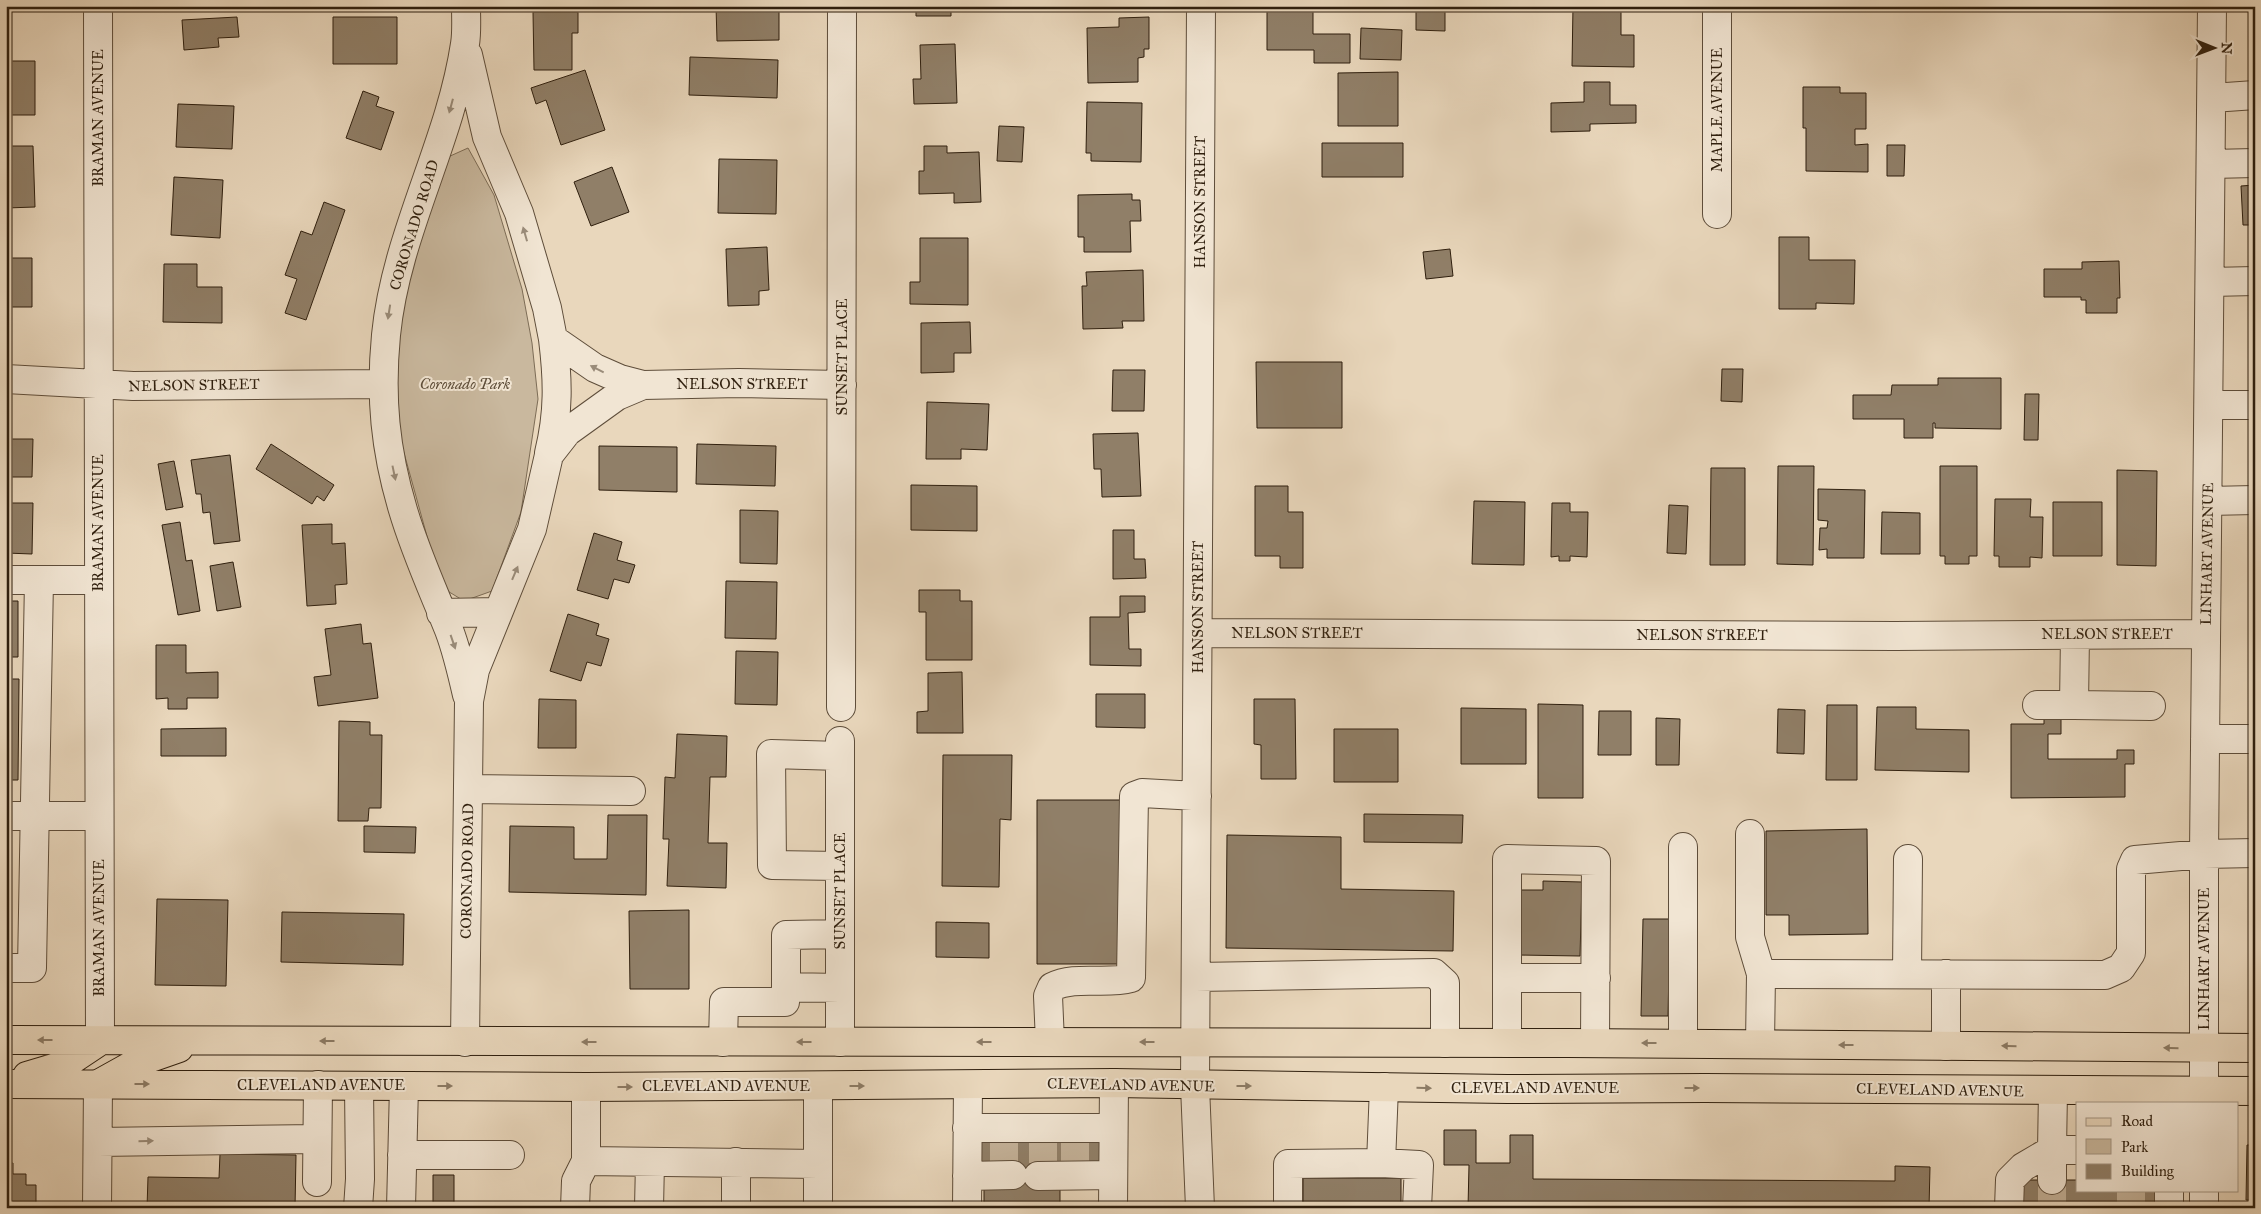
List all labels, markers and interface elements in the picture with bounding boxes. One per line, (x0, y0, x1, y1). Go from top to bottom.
north arrow (2188, 22, 2238, 72)
text: N (2218, 42, 2235, 54)
street label: MAPLE AVENUE (1708, 47, 1726, 172)
street label: BRAMAN AVENUE (89, 49, 107, 187)
one-way arrow (447, 99, 455, 114)
street label: HANSON STREET (1191, 136, 1209, 268)
street label: CORONADO ROAD (386, 157, 442, 292)
one-way arrow (520, 226, 528, 241)
street label: SUNSET PLACE (833, 298, 851, 415)
one-way arrow (385, 304, 393, 320)
one-way arrow (590, 365, 605, 373)
street label: NELSON STREET (128, 375, 260, 395)
park label: Coronado Park (420, 375, 511, 393)
street label: NELSON STREET (676, 375, 808, 393)
street label: BRAMAN AVENUE (89, 454, 107, 592)
one-way arrow (390, 465, 398, 481)
street label: LINHART AVENUE (2197, 482, 2217, 625)
street label: HANSON STREET (1189, 541, 1207, 673)
one-way arrow (511, 566, 519, 580)
street label: NELSON STREET (1231, 624, 1363, 642)
street label: NELSON STREET (2041, 625, 2173, 643)
street label: NELSON STREET (1636, 626, 1768, 644)
one-way arrow (450, 635, 457, 650)
street label: CORONADO ROAD (457, 803, 477, 939)
street label: SUNSET PLACE (831, 832, 849, 949)
street label: BRAMAN AVENUE (90, 859, 108, 997)
street label: LINHART AVENUE (2195, 887, 2213, 1030)
one-way arrow (37, 1036, 53, 1044)
one-way arrow (319, 1037, 335, 1045)
one-way arrow (581, 1038, 597, 1046)
one-way arrow (796, 1038, 812, 1046)
one-way arrow (976, 1038, 992, 1046)
one-way arrow (1139, 1038, 1155, 1046)
one-way arrow (1640, 1039, 1656, 1047)
one-way arrow (1838, 1041, 1854, 1049)
one-way arrow (2000, 1042, 2016, 1050)
one-way arrow (2163, 1044, 2179, 1052)
street label: CLEVELAND AVENUE (1047, 1075, 1215, 1095)
street label: CLEVELAND AVENUE (237, 1076, 405, 1094)
street label: CLEVELAND AVENUE (642, 1077, 810, 1095)
street label: CLEVELAND AVENUE (1451, 1079, 1619, 1097)
one-way arrow (135, 1080, 151, 1088)
street label: CLEVELAND AVENUE (1856, 1080, 2024, 1100)
one-way arrow (437, 1082, 453, 1090)
one-way arrow (850, 1082, 866, 1090)
one-way arrow (1236, 1082, 1252, 1090)
one-way arrow (617, 1083, 633, 1091)
one-way arrow (1416, 1084, 1432, 1092)
one-way arrow (1684, 1084, 1700, 1092)
legend (2076, 1102, 2238, 1192)
text: Road (2121, 1112, 2153, 1130)
one-way arrow (139, 1137, 155, 1145)
text: Park (2121, 1138, 2148, 1156)
text: Building (2121, 1162, 2175, 1180)

